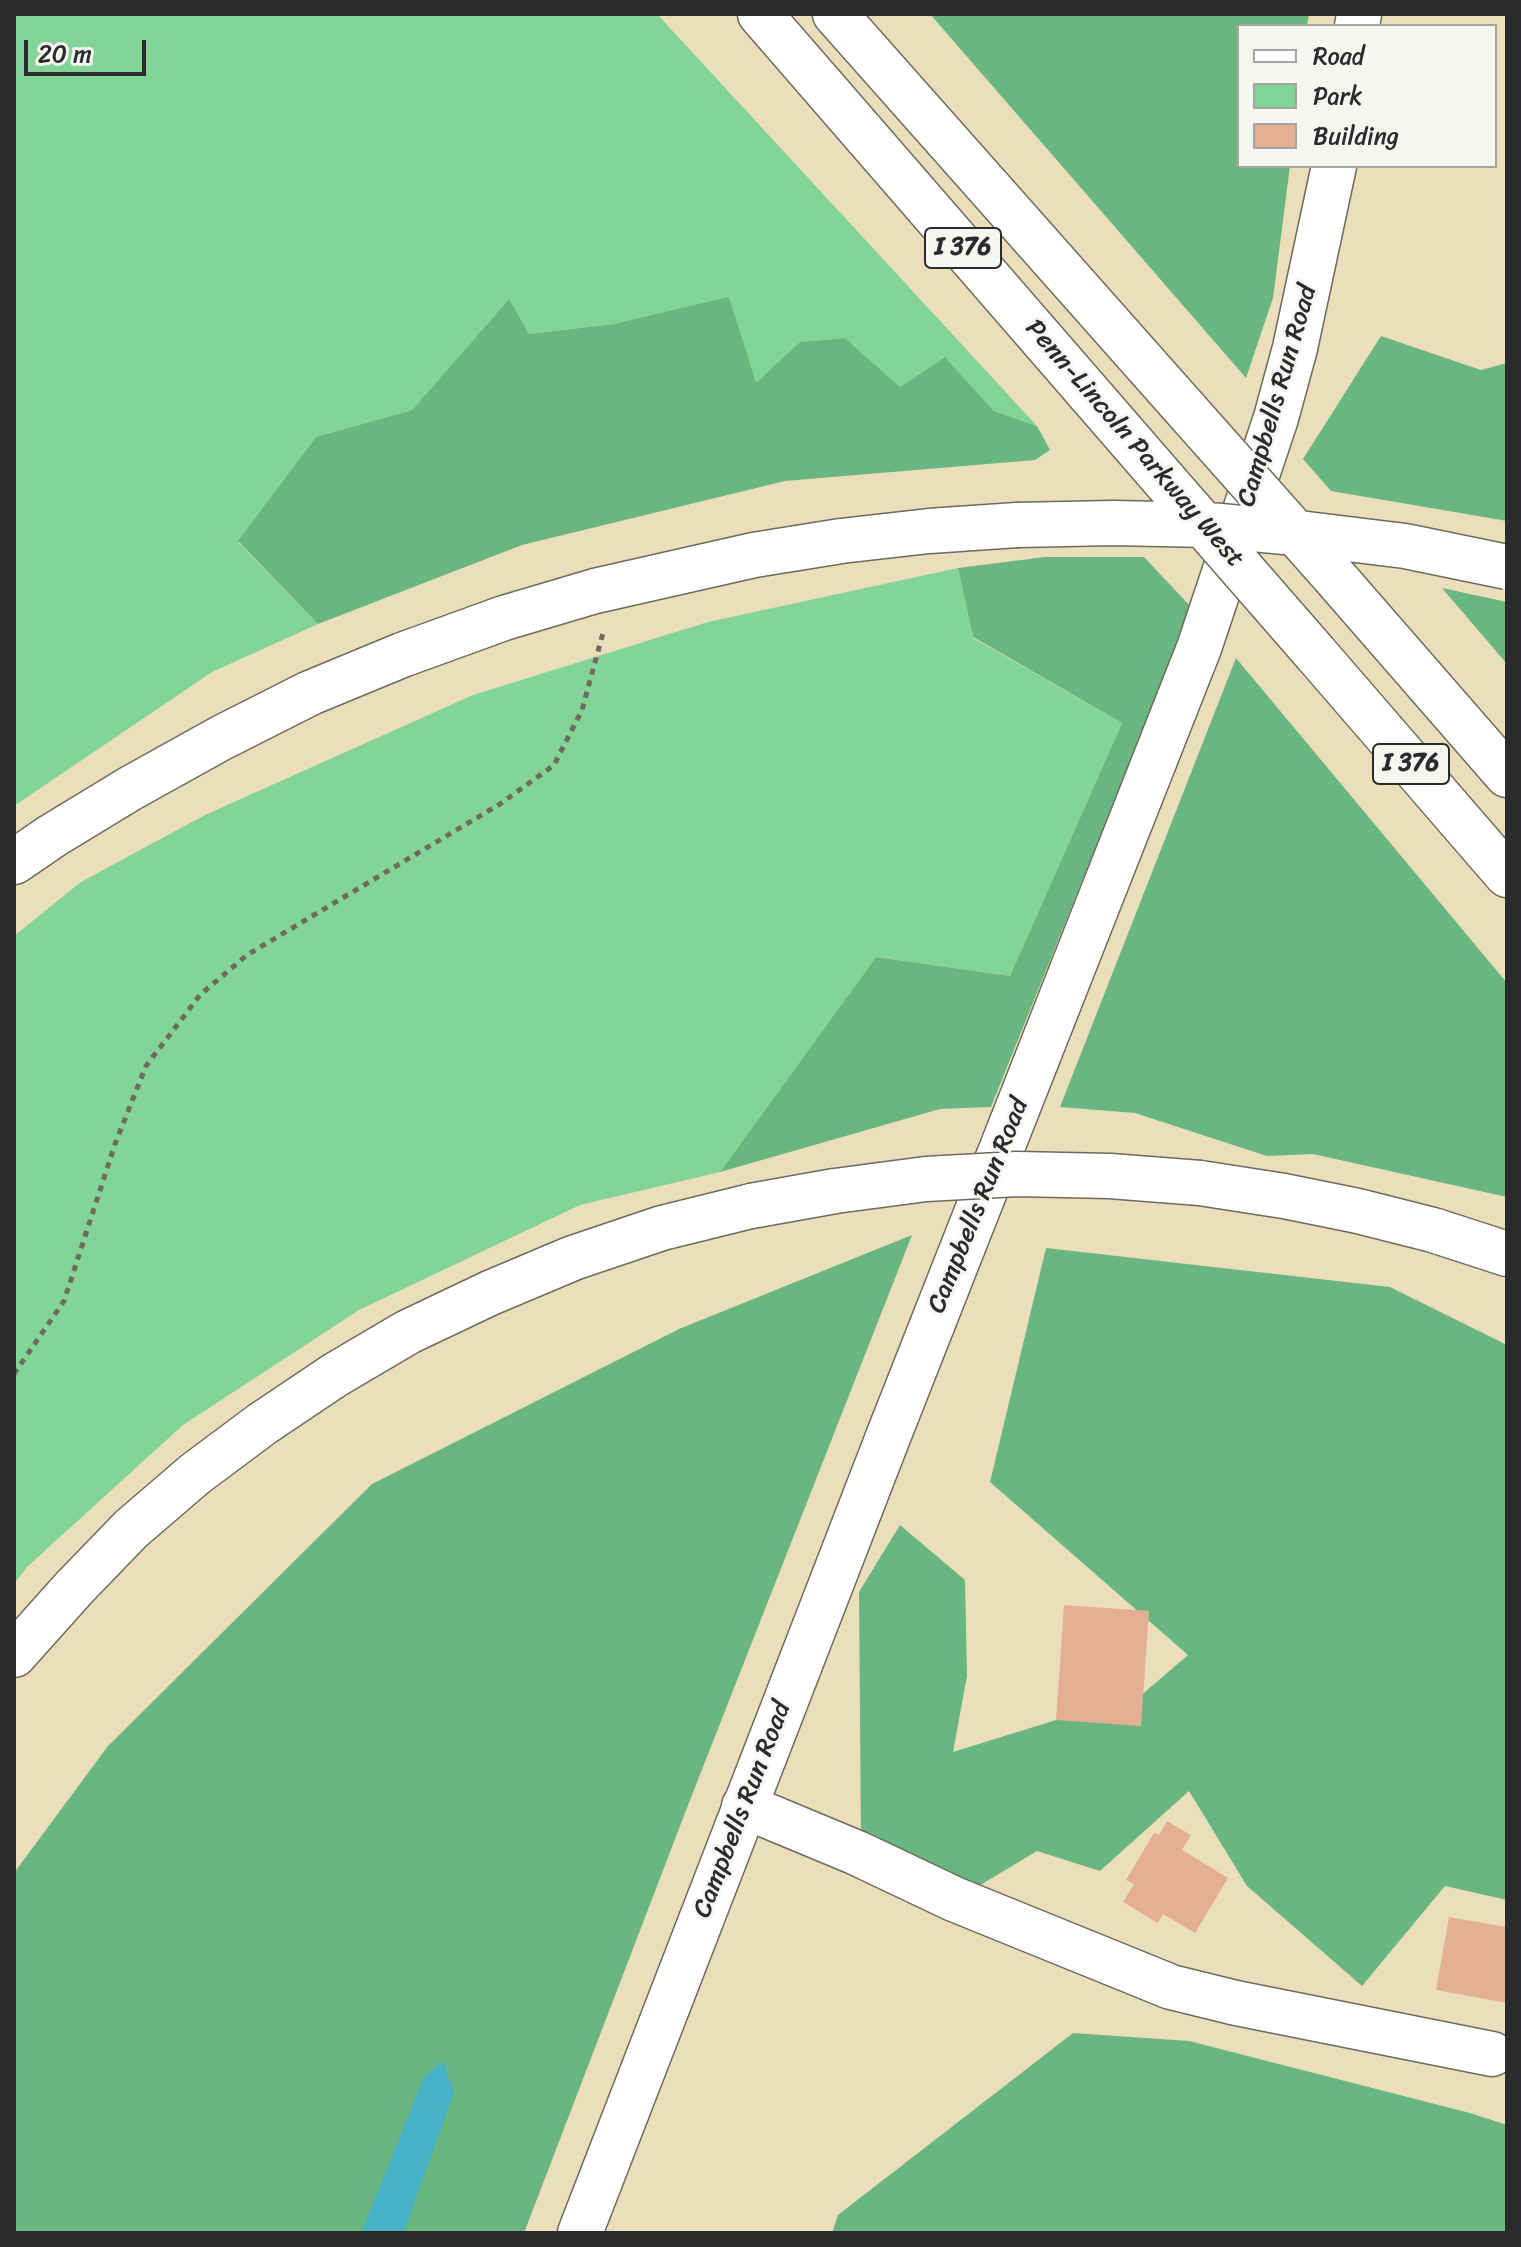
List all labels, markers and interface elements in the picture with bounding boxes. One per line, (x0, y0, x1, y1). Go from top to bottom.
scale bar (28, 24, 150, 74)
legend (1237, 24, 1497, 168)
text: 20 m (38, 33, 92, 75)
text: Road (1313, 35, 1364, 77)
text: Park (1313, 75, 1362, 117)
text: Building (1313, 115, 1399, 157)
road number: I 376 (925, 228, 1001, 268)
street label: Campbells Run Road (1231, 282, 1325, 510)
street label: Penn-Lincoln Parkway West (1018, 314, 1250, 574)
road number: I 376 (1373, 744, 1449, 784)
street label: Campbells Run Road (922, 1094, 1036, 1318)
street label: Campbells Run Road (687, 1698, 799, 1922)

